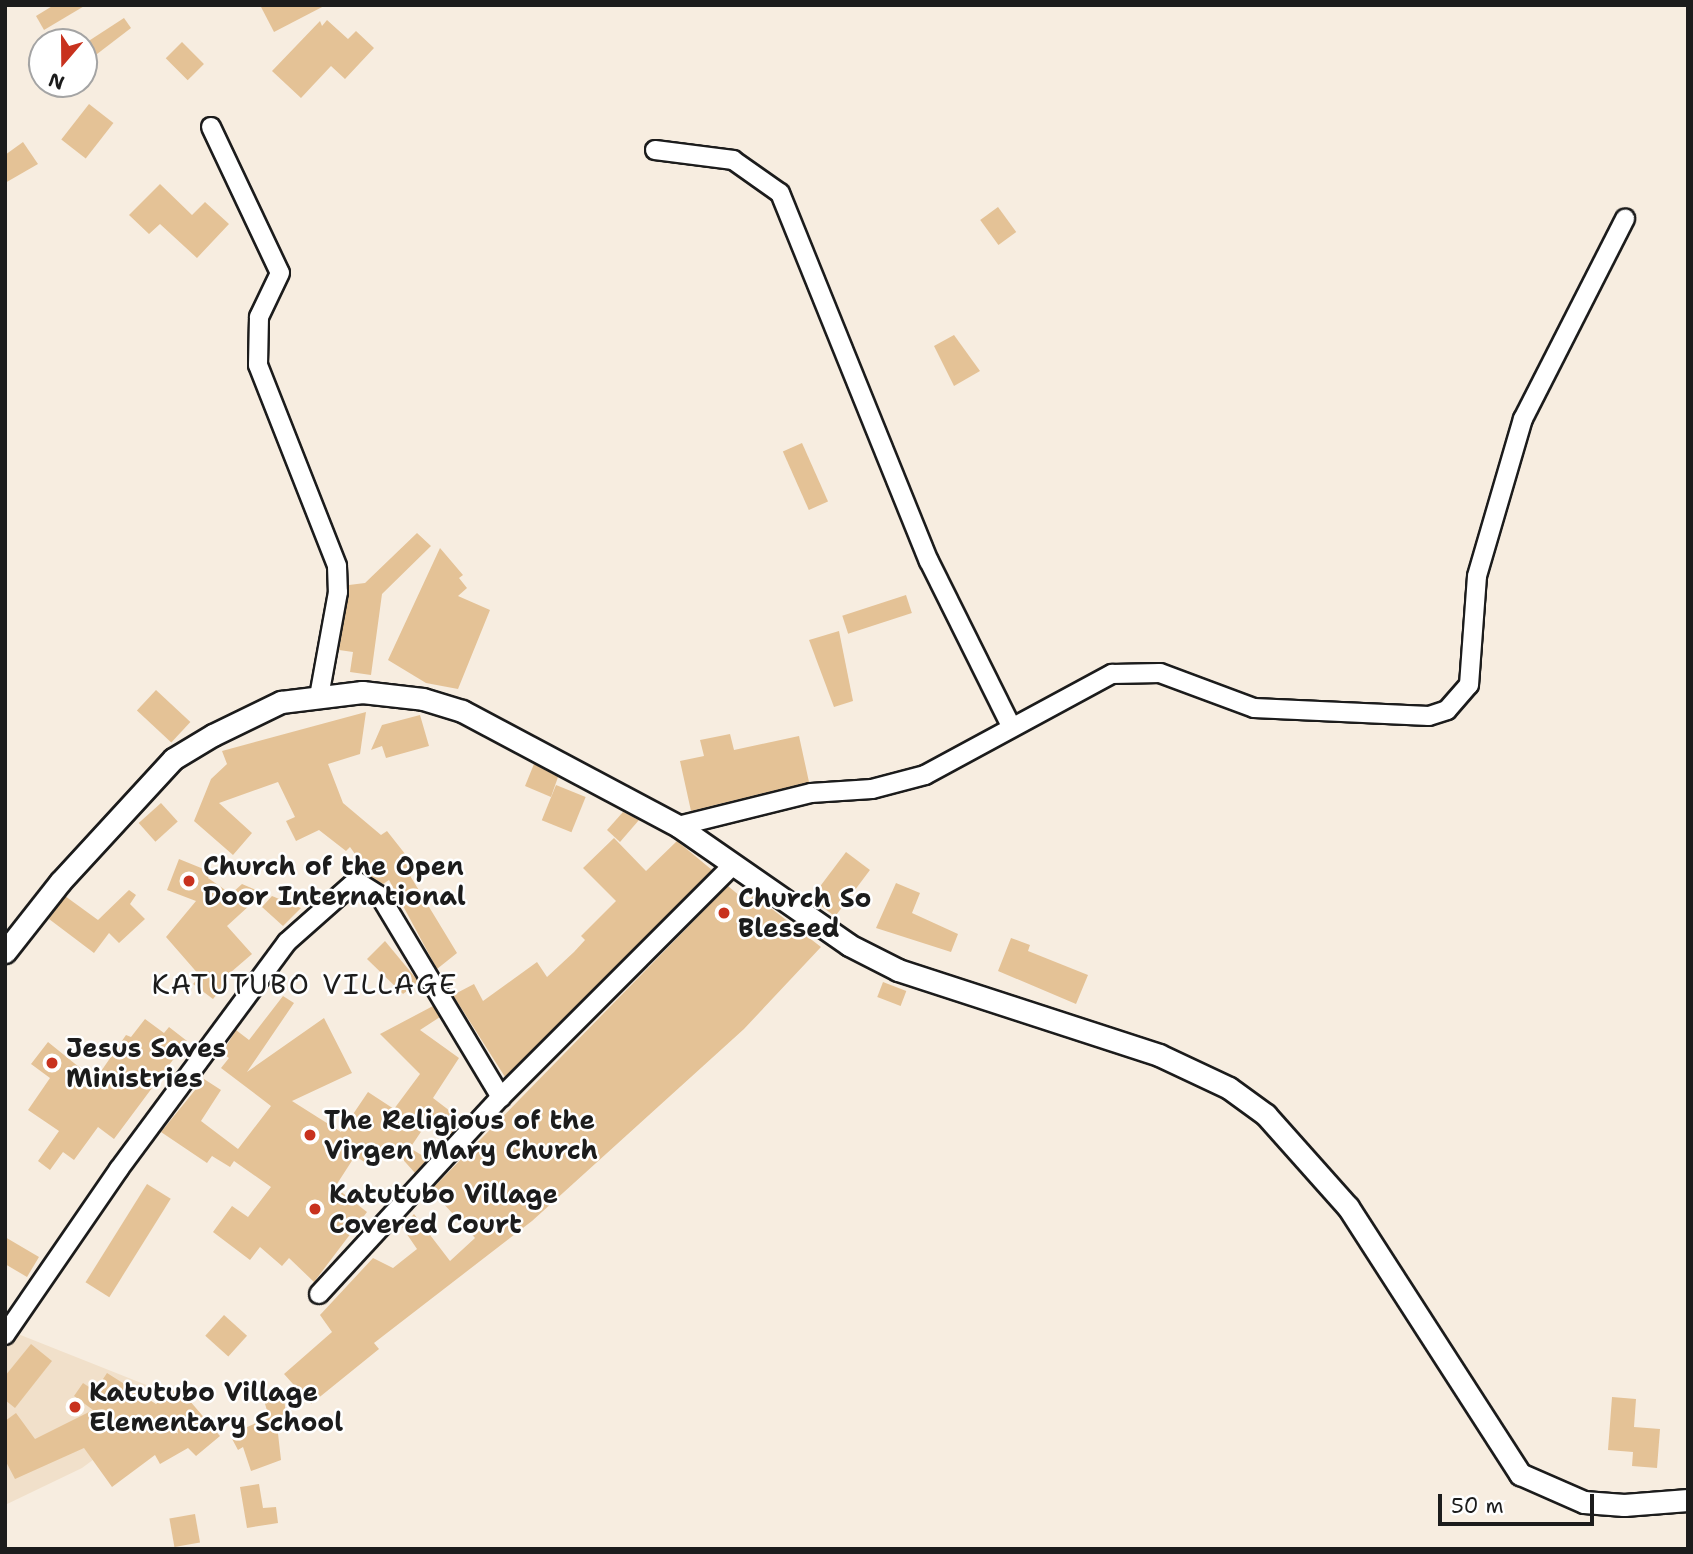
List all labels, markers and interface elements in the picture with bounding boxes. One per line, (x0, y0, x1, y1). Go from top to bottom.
north arrow (28, 28, 98, 98)
text: N (45, 67, 68, 96)
place label: Church of the Open Door International (203, 850, 466, 912)
marker: Church of the Open Door International (181, 873, 197, 889)
place label: Church So Blessed (738, 882, 871, 944)
marker: Church So Blessed (716, 905, 732, 921)
district label: KATUTUBO VILLAGE (153, 967, 457, 1001)
place label: Jesus Saves Ministries (66, 1032, 226, 1094)
marker: Jesus Saves Ministries (44, 1055, 60, 1071)
place label: The Religious of the Virgen Mary Church (324, 1104, 598, 1166)
marker: The Religious of the Virgen Mary Church (302, 1127, 318, 1143)
place label: Katutubo Village Covered Court (329, 1178, 558, 1240)
marker: Katutubo Village Covered Court (307, 1201, 323, 1217)
place label: Katutubo Village Elementary School (89, 1376, 343, 1438)
marker: Katutubo Village Elementary School (67, 1399, 83, 1415)
scale bar (1441, 1480, 1597, 1524)
text: 50 m (1451, 1492, 1504, 1520)

